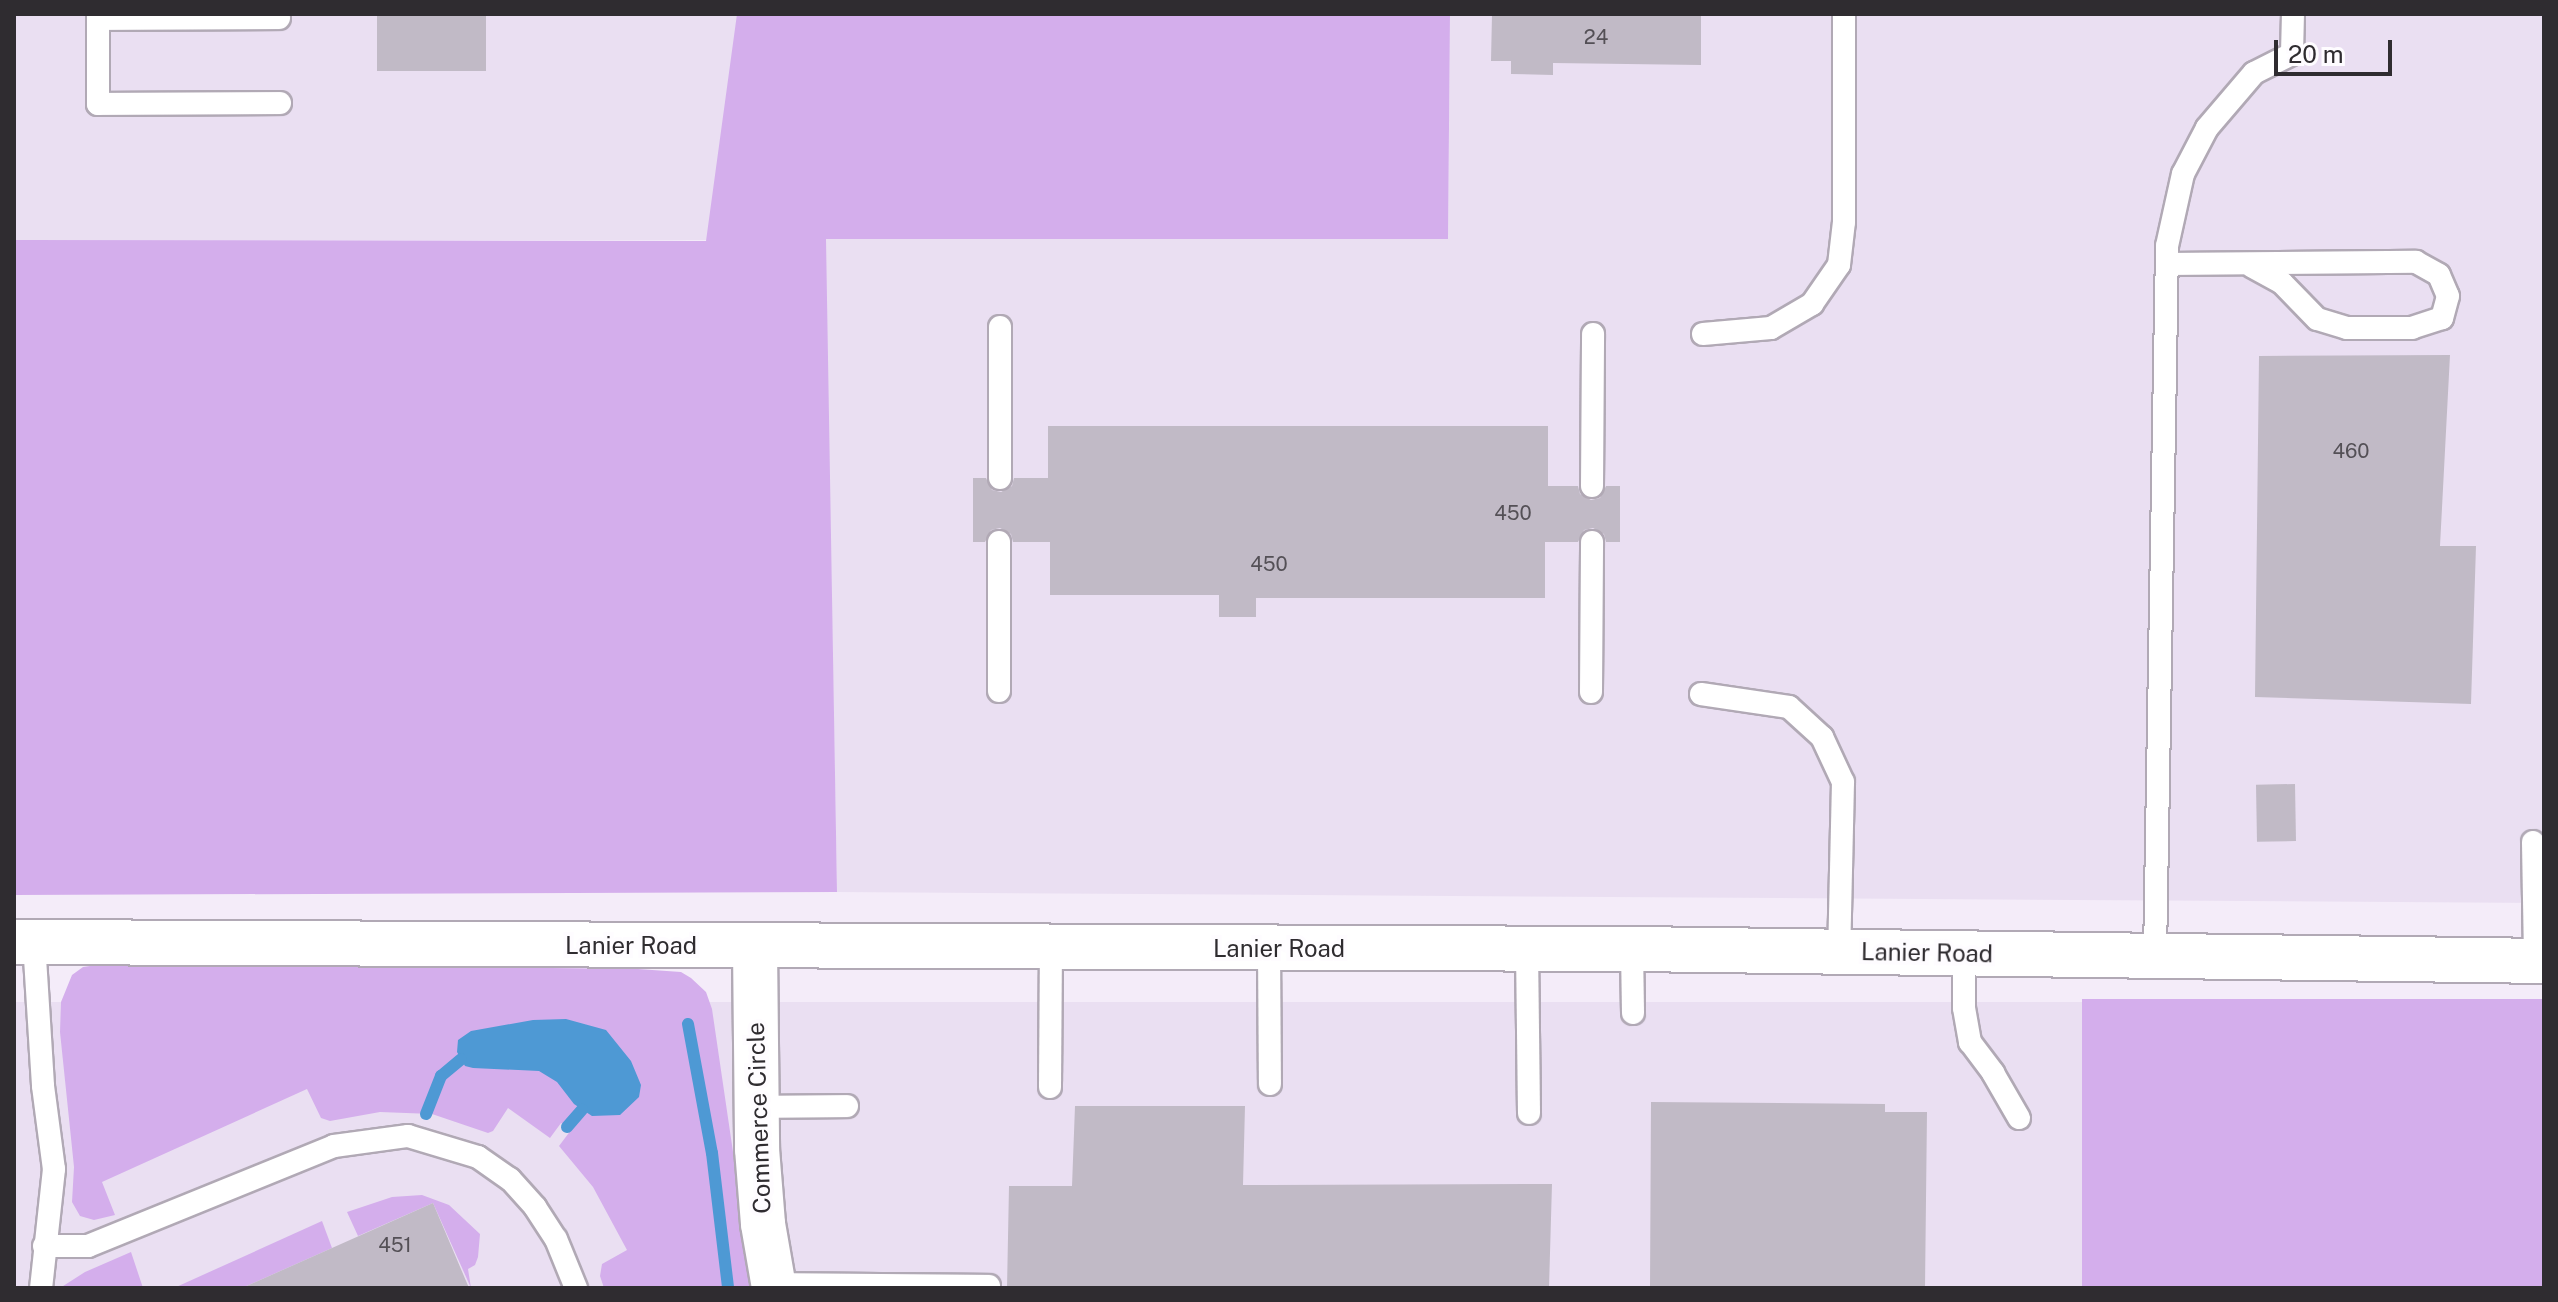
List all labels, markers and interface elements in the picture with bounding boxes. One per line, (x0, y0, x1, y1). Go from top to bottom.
scale bar (2278, 24, 2396, 74)
house number: 24 (1584, 25, 1608, 49)
text: 20 m (2288, 40, 2344, 68)
house number: 460 (2332, 439, 2370, 463)
house number: 450 (1494, 501, 1532, 525)
house number: 450 (1250, 552, 1288, 576)
street label: Lanier Road (565, 932, 697, 960)
street label: Lanier Road (1213, 935, 1345, 963)
street label: Lanier Road (1861, 937, 1993, 969)
street label: Commerce Circle (741, 1022, 777, 1214)
house number: 451 (378, 1233, 412, 1257)

